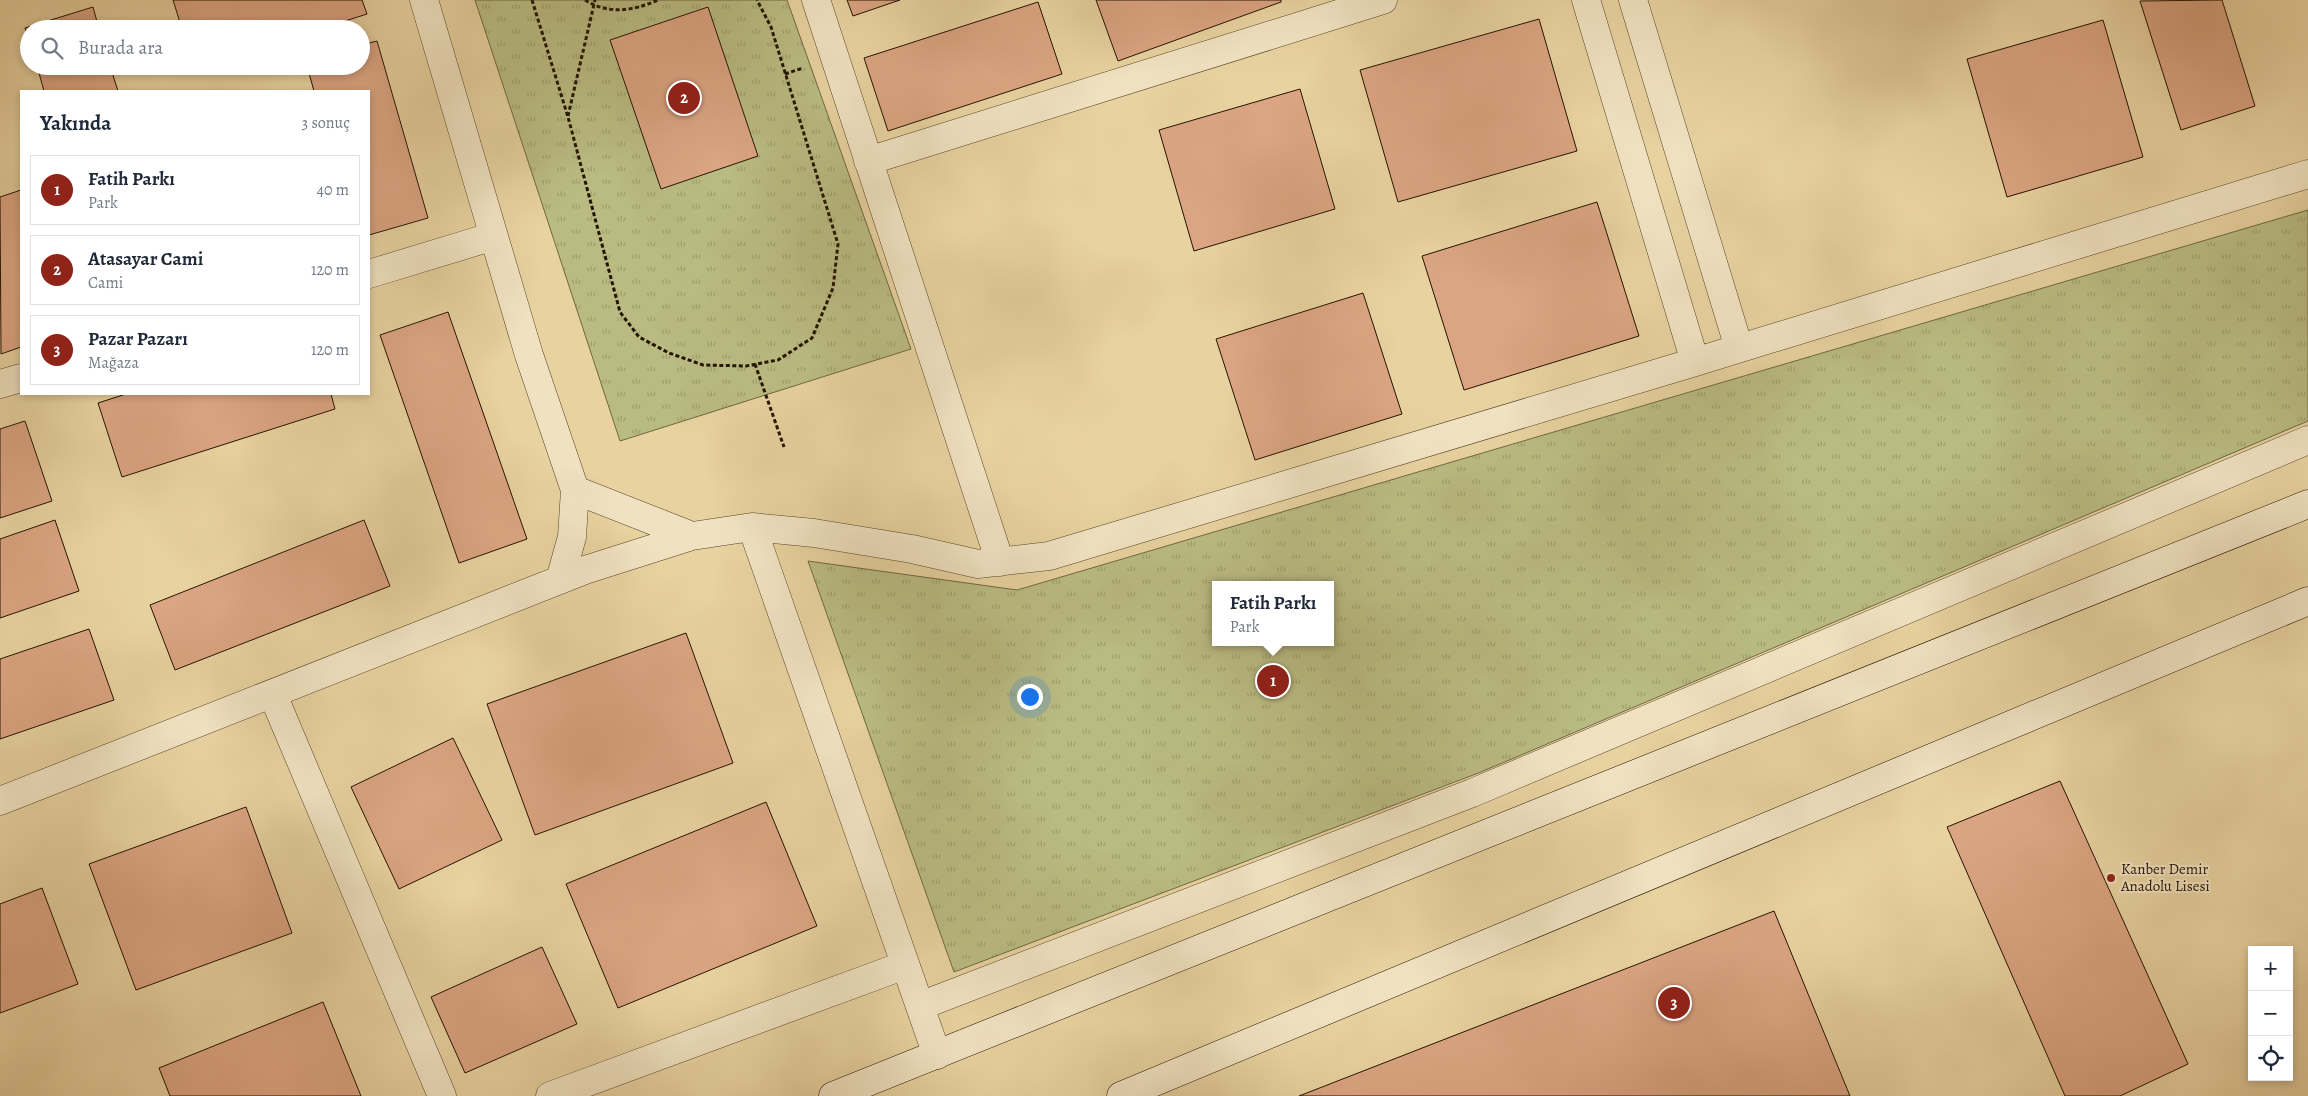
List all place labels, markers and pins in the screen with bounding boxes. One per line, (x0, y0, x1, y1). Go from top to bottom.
pin: 2 (668, 79, 700, 117)
pin: 1 (1257, 662, 1289, 700)
place label: Kanber Demir Anadolu Lisesi (2120, 859, 2210, 896)
marker: Kanber Demir Anadolu Lisesi (2105, 872, 2117, 884)
pin: 3 (1658, 984, 1690, 1022)

